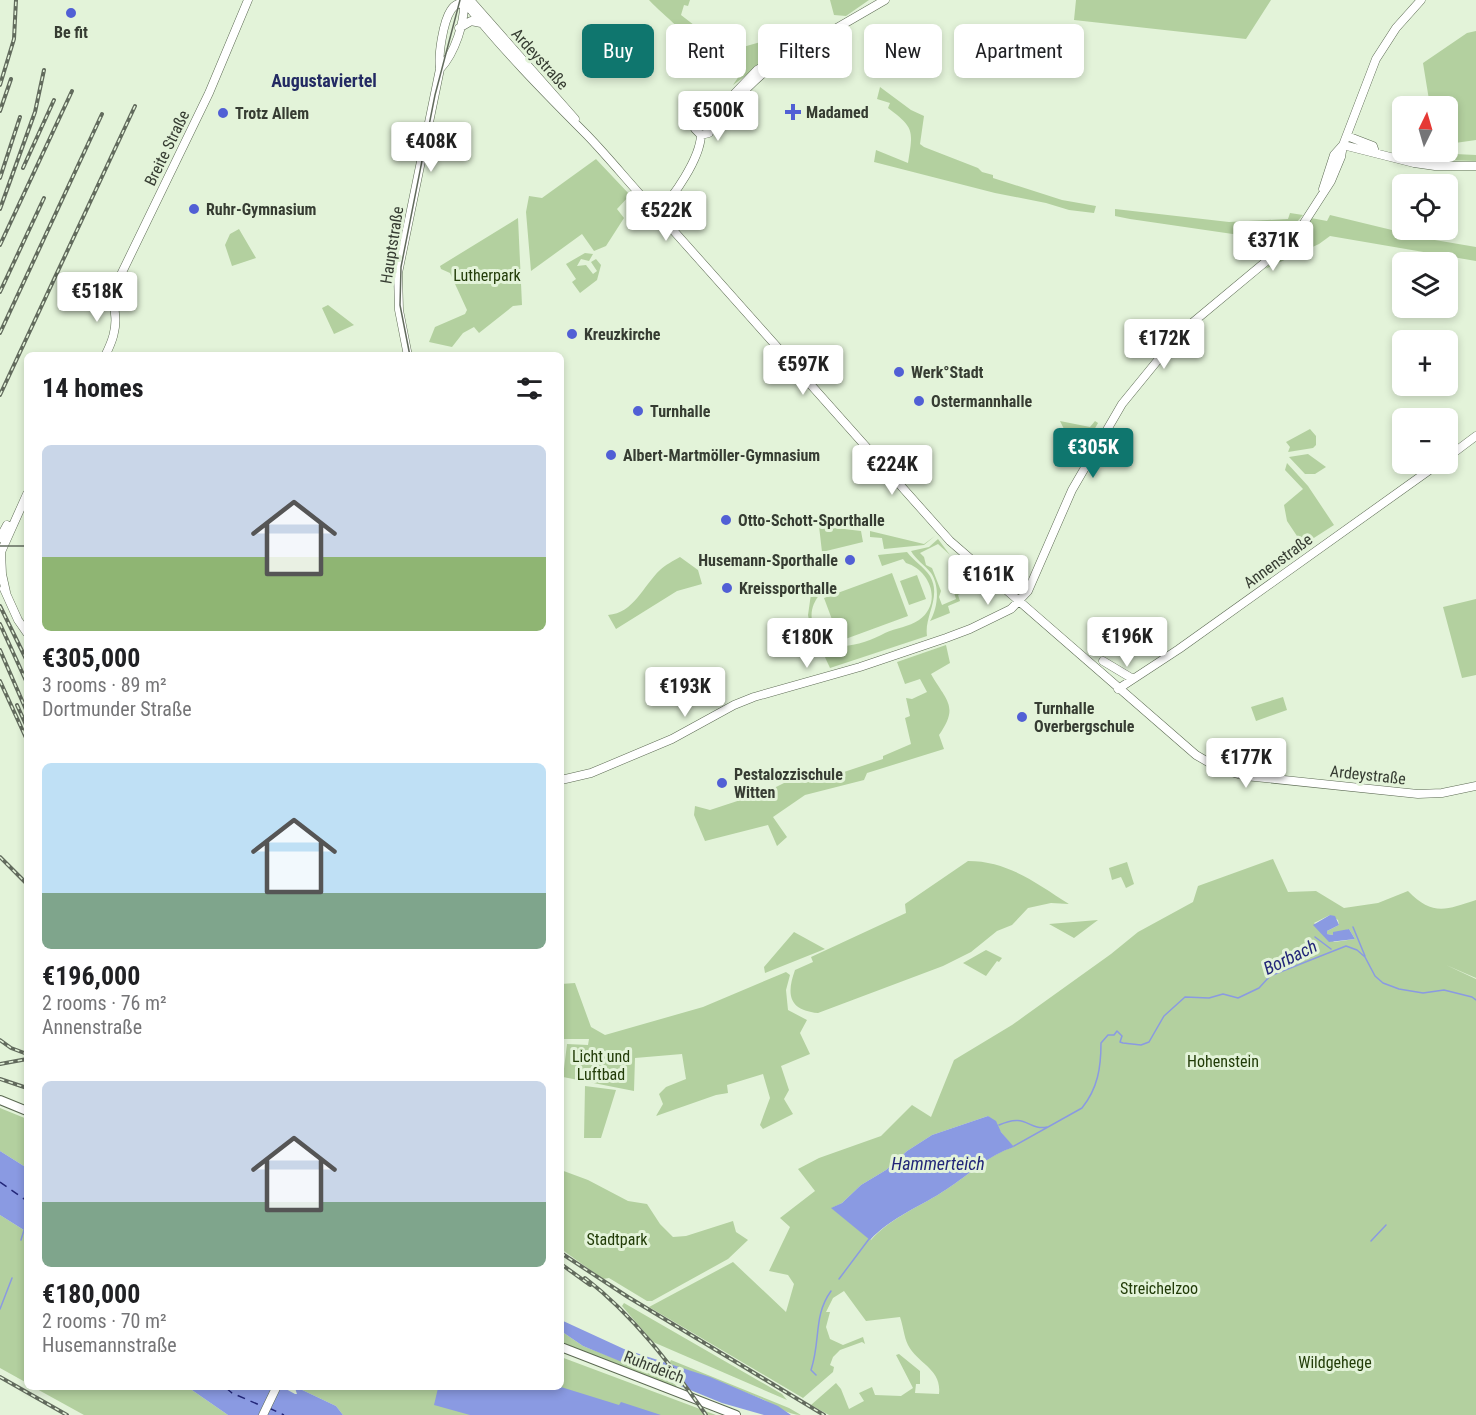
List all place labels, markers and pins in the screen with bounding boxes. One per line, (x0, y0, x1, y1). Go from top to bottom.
marker: Be fit (64, 6, 78, 20)
place label: Be fit (54, 23, 88, 42)
pin: €500K (676, 91, 760, 142)
marker: Madamed (784, 103, 802, 121)
place label: Madamed (806, 103, 869, 122)
place label: Trotz Allem (235, 104, 309, 123)
marker: Trotz Allem (216, 106, 230, 120)
pin: €408K (389, 122, 473, 173)
pin: €522K (624, 191, 708, 242)
place label: Ruhr-Gymnasium (206, 200, 317, 219)
marker: Ruhr-Gymnasium (187, 202, 201, 216)
pin: €371K (1231, 221, 1315, 272)
pin: €518K (55, 272, 139, 323)
pin: €172K (1122, 319, 1206, 370)
place label: Kreuzkirche (584, 325, 661, 344)
marker: Kreuzkirche (565, 327, 579, 341)
pin: €597K (761, 345, 845, 396)
place label: Werk°Stadt (911, 363, 984, 382)
marker: Werk°Stadt (892, 365, 906, 379)
place label: Ostermannhalle (931, 392, 1032, 411)
marker: Ostermannhalle (912, 394, 926, 408)
place label: Turnhalle (650, 402, 711, 421)
marker: Turnhalle (631, 404, 645, 418)
pin: €305K (1051, 428, 1135, 479)
pin: €224K (850, 445, 934, 496)
place label: Albert-Martmöller-Gymnasium (623, 446, 820, 465)
marker: Albert-Martmöller-Gymnasium (604, 448, 618, 462)
place label: Otto-Schott-Sporthalle (738, 511, 885, 530)
marker: Otto-Schott-Sporthalle (719, 513, 733, 527)
place label: Husemann-Sporthalle (698, 551, 838, 570)
marker: Husemann-Sporthalle (843, 553, 857, 567)
pin: €161K (946, 555, 1030, 606)
place label: Kreissporthalle (739, 579, 837, 598)
marker: Kreissporthalle (720, 581, 734, 595)
pin: €196K (1085, 617, 1169, 668)
pin: €180K (765, 618, 849, 669)
pin: €193K (643, 667, 727, 718)
place label: Turnhalle Overbergschule (1034, 699, 1135, 736)
marker: Turnhalle Overbergschule (1015, 710, 1029, 724)
pin: €177K (1204, 738, 1288, 789)
place label: Pestalozzischule Witten (734, 765, 843, 802)
marker: Pestalozzischule Witten (715, 776, 729, 790)

